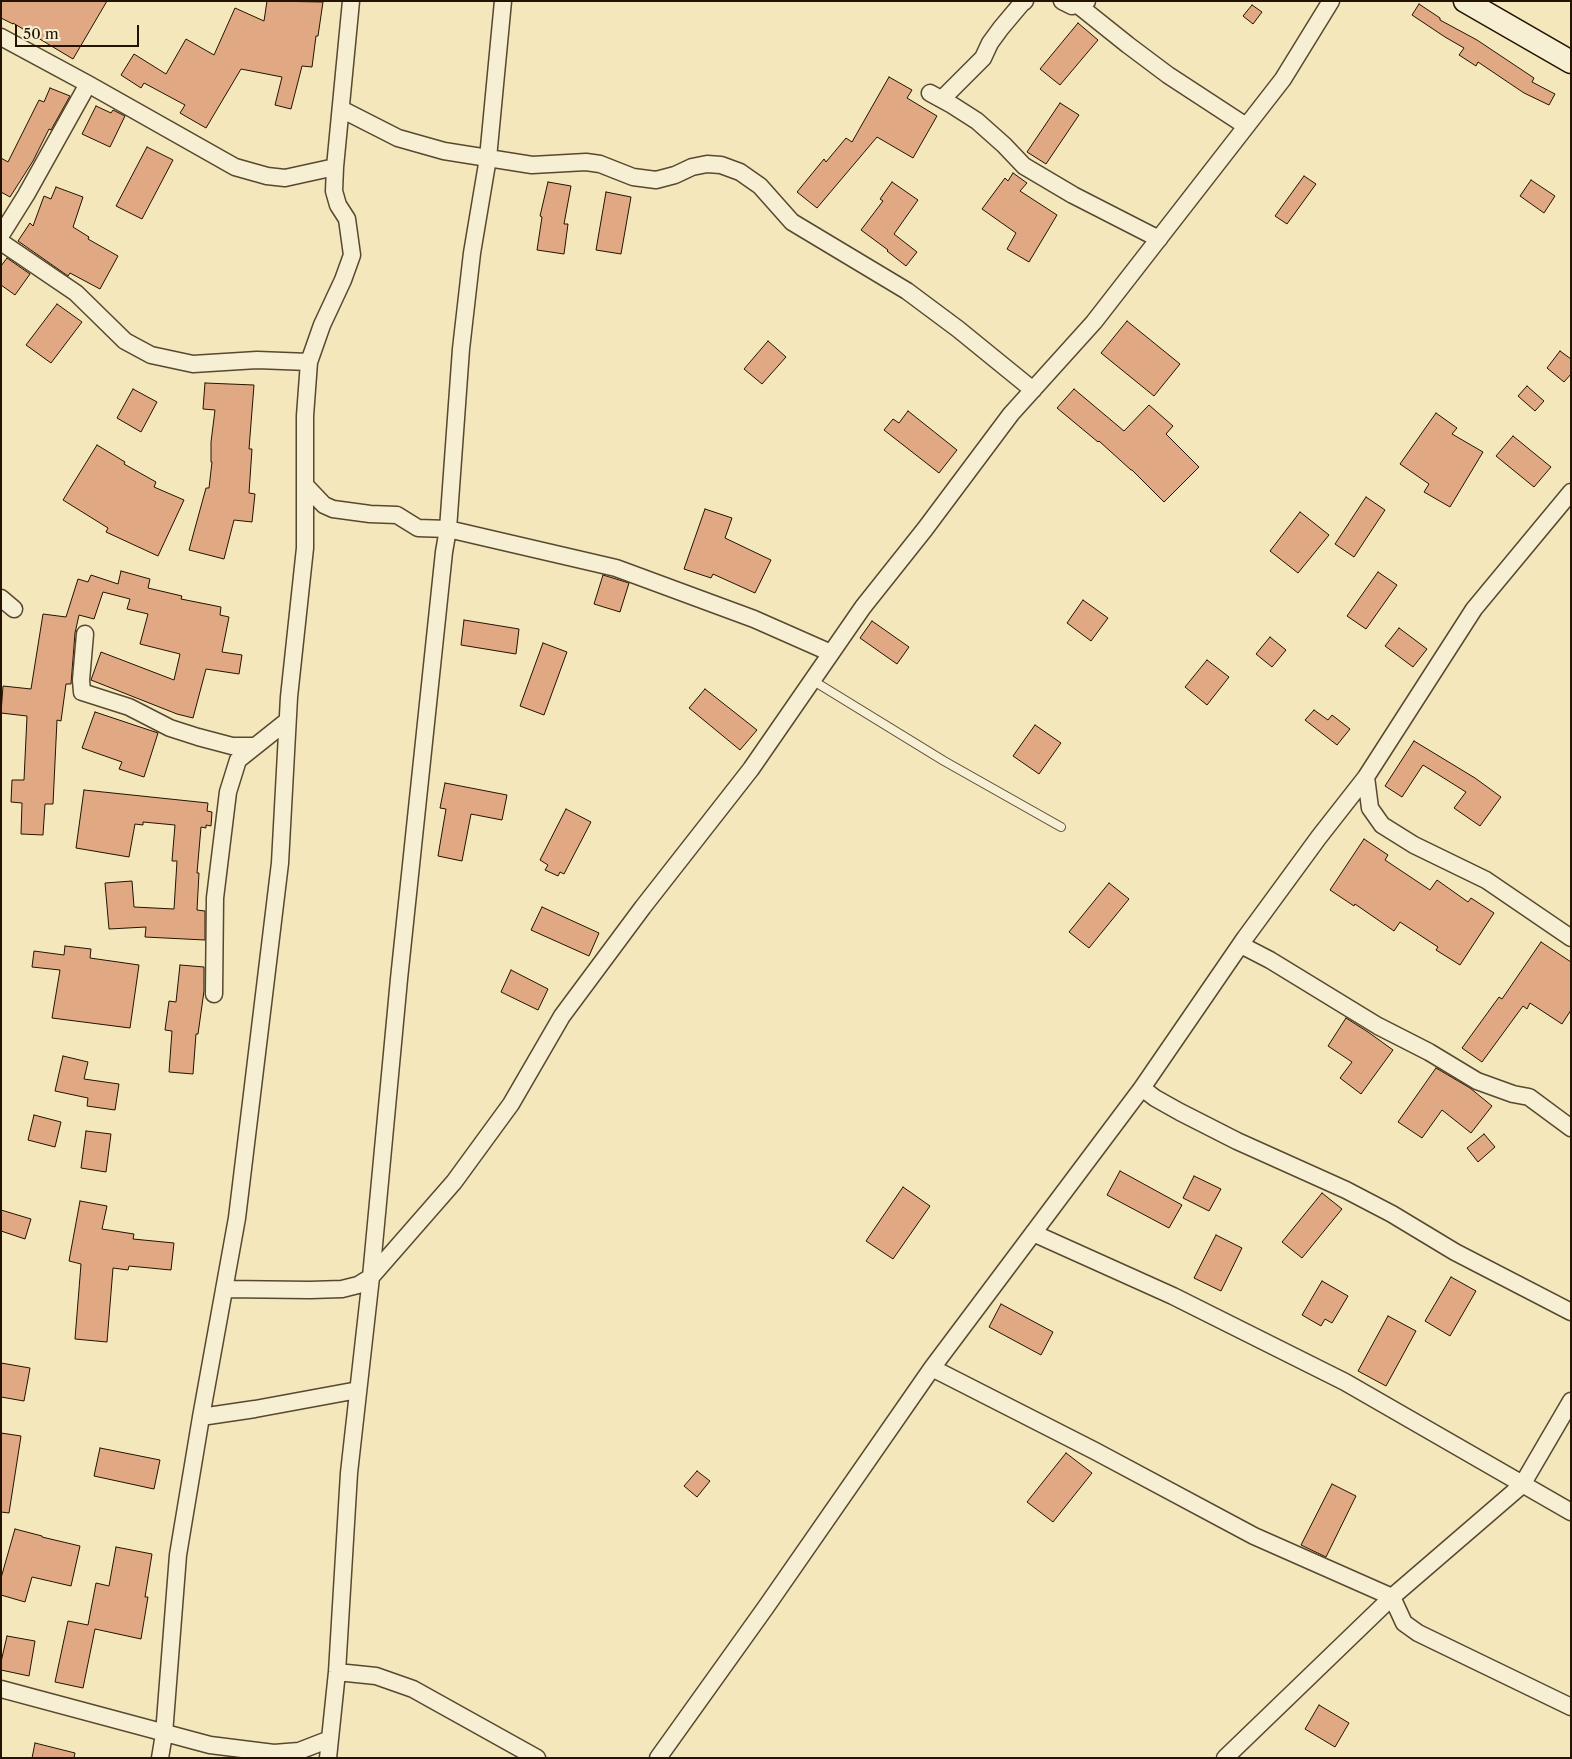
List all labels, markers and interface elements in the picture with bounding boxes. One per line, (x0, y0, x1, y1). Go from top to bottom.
scale bar (18, 15, 141, 47)
text: 50 m (23, 24, 59, 43)

